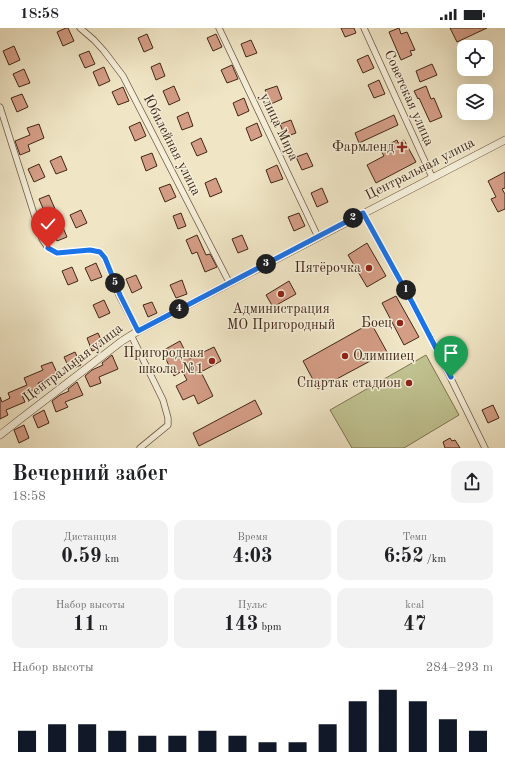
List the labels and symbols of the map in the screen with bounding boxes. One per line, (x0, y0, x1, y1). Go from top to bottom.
street label: Советская улица (382, 48, 436, 148)
street label: улица Мира (257, 91, 301, 163)
street label: Юбилейная улица (141, 92, 203, 198)
street label: Центральная улица (363, 135, 477, 203)
place label: Фармленд (332, 140, 394, 154)
marker: Фармленд (397, 142, 407, 152)
pin (31, 207, 65, 248)
pin: 2 (343, 208, 363, 228)
pin: 3 (256, 254, 276, 274)
place label: Пятёрочка (295, 261, 361, 275)
marker: Пятёрочка (364, 263, 374, 273)
pin: 5 (105, 273, 125, 293)
pin: 1 (396, 280, 416, 300)
marker: Администрация МО Пригородный (276, 289, 286, 299)
pin: 4 (169, 299, 189, 319)
place label: Администрация МО Пригородный (227, 302, 335, 332)
place label: Боец (361, 316, 392, 330)
marker: Боец (395, 318, 405, 328)
street label: Центральная улица (21, 321, 125, 405)
pin (434, 336, 468, 377)
place label: Пригородная школа №1 (123, 346, 204, 376)
place label: Олимпиец (353, 349, 415, 363)
marker: Олимпиец (340, 351, 350, 361)
marker: Пригородная школа №1 (207, 356, 217, 366)
place label: Спартак стадион (297, 376, 401, 390)
marker: Спартак стадион (404, 378, 414, 388)

